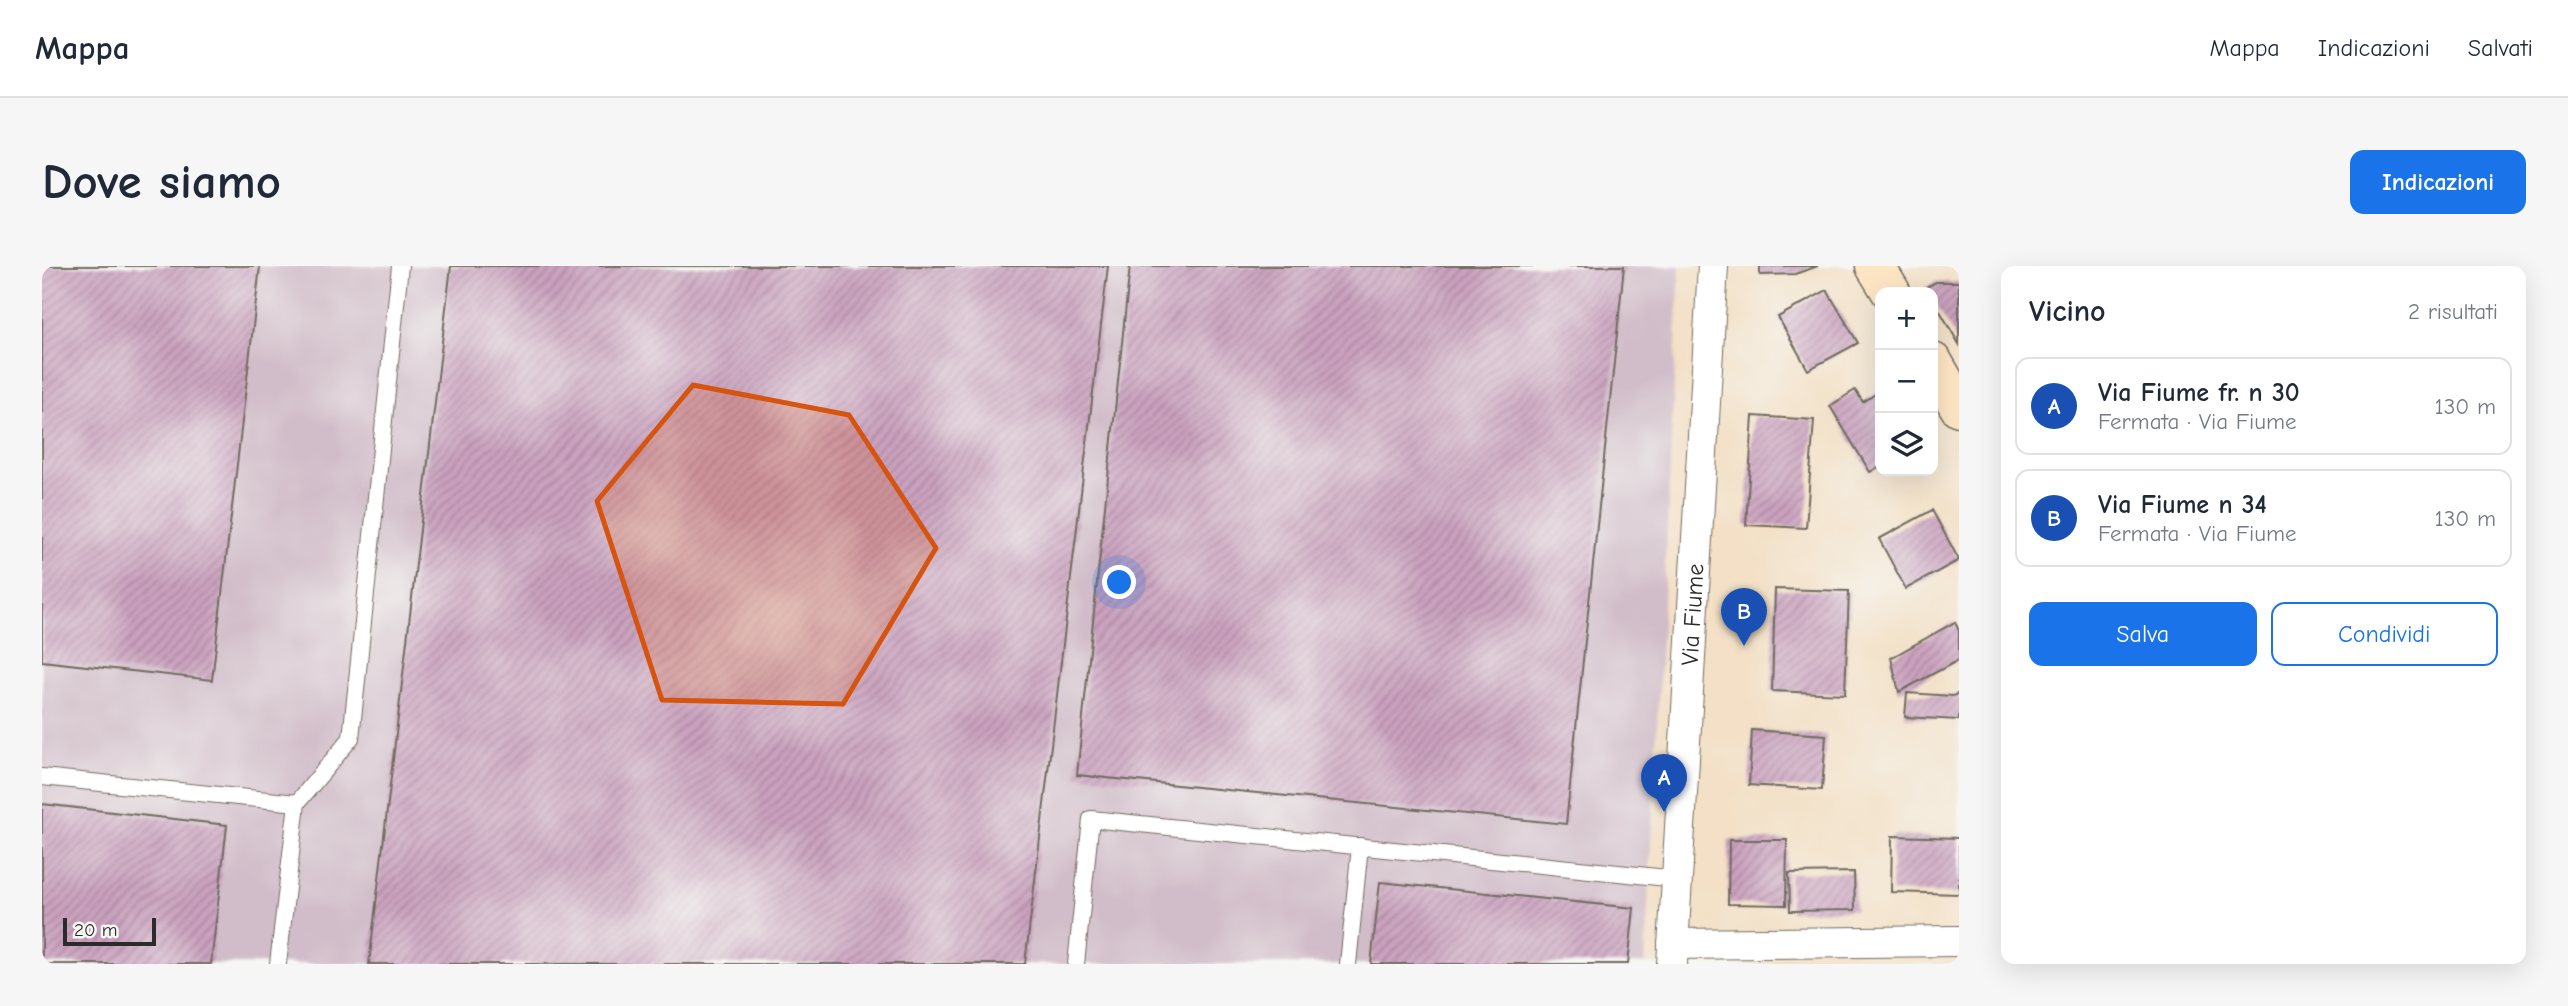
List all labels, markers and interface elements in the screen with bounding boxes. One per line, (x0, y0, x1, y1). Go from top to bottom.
text: Mappa (35, 29, 130, 67)
text: Mappa (2209, 34, 2280, 62)
text: Indicazioni (2318, 34, 2430, 62)
text: Salvati (2468, 34, 2533, 62)
button: Indicazioni (2350, 150, 2526, 214)
text: Dove siamo (42, 154, 281, 210)
map controls (1875, 287, 1938, 476)
button: + (1875, 287, 1938, 350)
text: Vicino (2029, 294, 2106, 329)
text: 2 risultati (2408, 298, 2498, 325)
button: − (1875, 350, 1938, 413)
text: Via Fiume fr. n 30 (2098, 378, 2300, 408)
text: A (2048, 393, 2060, 420)
text: 130 m (2435, 393, 2496, 420)
text: Fermata · Via Fiume (2098, 408, 2297, 435)
button: layers (1875, 413, 1938, 476)
text: Via Fiume n 34 (2098, 490, 2267, 520)
text: B (2047, 505, 2061, 532)
text: 130 m (2435, 505, 2496, 532)
text: Fermata · Via Fiume (2098, 520, 2297, 547)
street label: Via Fiume (1676, 563, 1709, 666)
your location (1102, 565, 1136, 599)
pin: B (1721, 588, 1767, 646)
button: Salva (2029, 602, 2257, 666)
button: Condividi (2271, 602, 2498, 666)
pin: A (1641, 754, 1687, 812)
scale bar (63, 915, 156, 947)
text: 20 m (74, 919, 118, 941)

